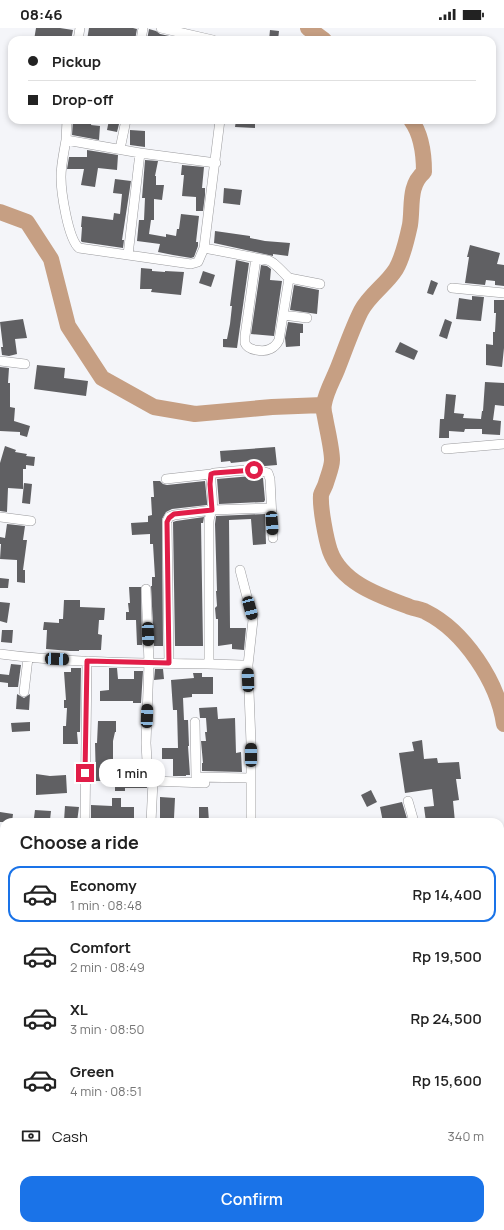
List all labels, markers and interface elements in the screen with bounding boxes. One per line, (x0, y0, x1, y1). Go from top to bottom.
text: 08:46 (20, 4, 63, 25)
text: Pickup (52, 51, 101, 72)
text: Drop-off (52, 89, 113, 110)
route start (245, 461, 263, 479)
car (265, 511, 279, 535)
car (241, 595, 259, 621)
car (142, 622, 154, 646)
car (45, 652, 69, 666)
car (242, 668, 254, 692)
car (141, 704, 153, 728)
car (245, 743, 257, 767)
callout: 1 min (99, 759, 165, 787)
route end (76, 764, 94, 782)
text: 1 min (117, 764, 148, 782)
text: Choose a ride (20, 830, 139, 854)
text: Economy (70, 875, 137, 896)
icon: car (22, 876, 58, 912)
text: Rp 14,400 (412, 884, 482, 905)
text: 1 min · 08:48 (70, 896, 142, 914)
text: Comfort (70, 937, 131, 958)
icon: car (22, 938, 58, 974)
text: Rp 19,500 (412, 946, 482, 967)
text: 2 min · 08:49 (70, 958, 145, 976)
text: XL (70, 999, 88, 1020)
icon: car (22, 1000, 58, 1036)
text: Rp 24,500 (411, 1008, 482, 1029)
text: 3 min · 08:50 (70, 1020, 145, 1038)
text: Green (70, 1061, 114, 1082)
icon: car (22, 1062, 58, 1098)
text: Rp 15,600 (412, 1070, 482, 1091)
text: 4 min · 08:51 (70, 1082, 142, 1100)
icon: cash (20, 1125, 42, 1147)
text: Cash (52, 1126, 88, 1147)
text: 340 m (448, 1127, 484, 1145)
button: Confirm (20, 1176, 484, 1222)

